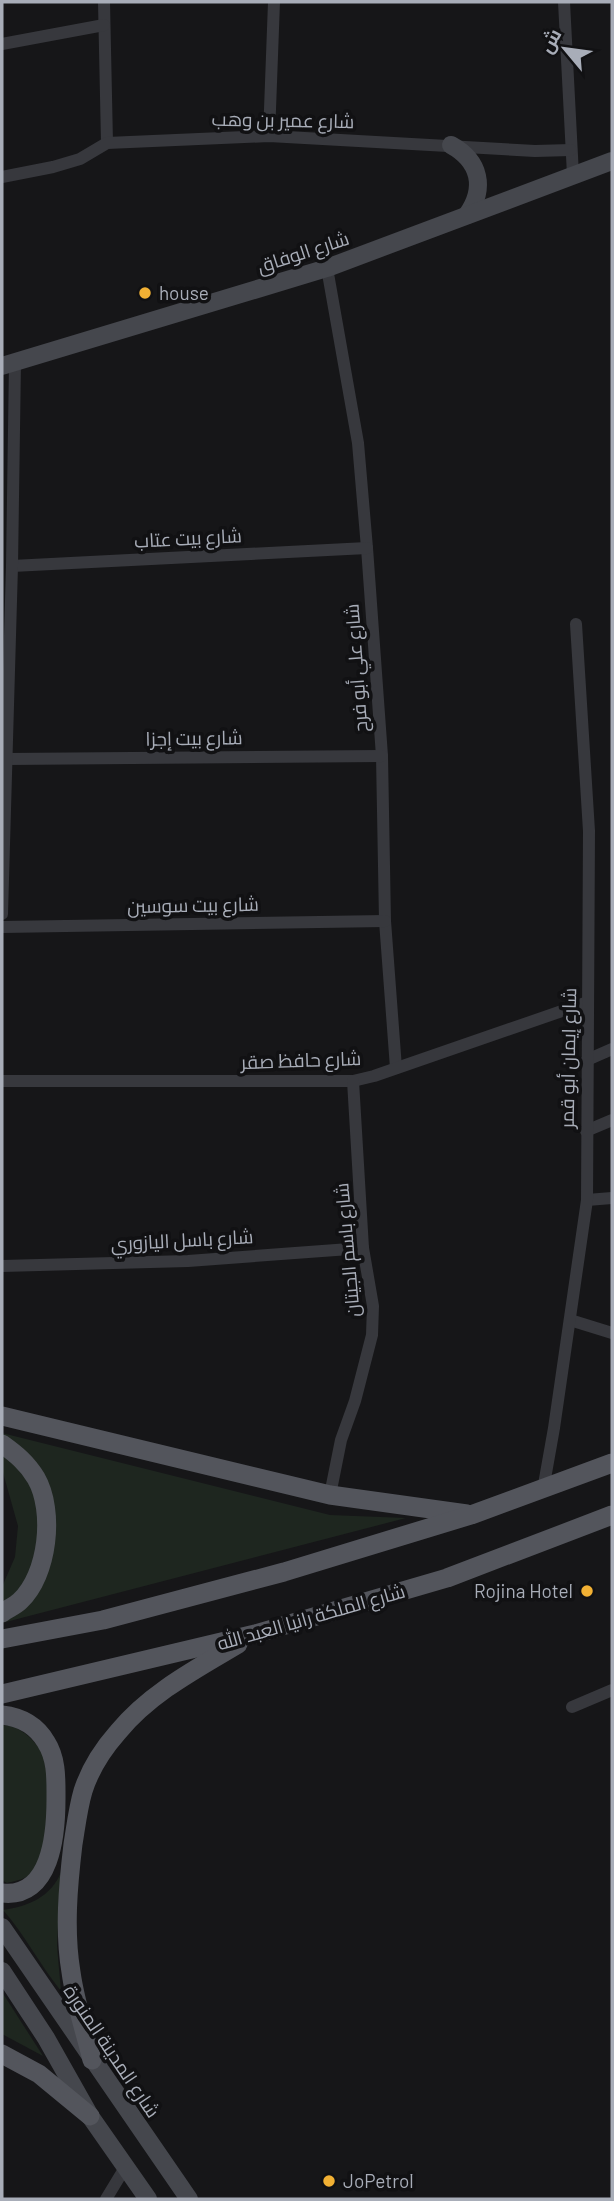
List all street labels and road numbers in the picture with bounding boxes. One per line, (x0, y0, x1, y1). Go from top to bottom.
street label: شارع عمير بن وهب (211, 107, 355, 135)
street label: شارع الوفاق (254, 226, 353, 280)
street label: شارع بيت عتاب (133, 523, 243, 555)
street label: شارع علي أبو فرح (340, 603, 375, 733)
street label: شارع بيت إجزا (145, 725, 243, 753)
street label: شارع بيت سوسين (127, 892, 259, 920)
street label: شارع إيمان أبو قمر (555, 987, 583, 1130)
street label: شارع حافظ صقر (239, 1046, 362, 1076)
street label: شارع باسم الجيتان (329, 1182, 367, 1318)
street label: شارع باسل اليازوري (110, 1224, 254, 1259)
street label: شارع الملكة رانيا العبد الله (214, 1579, 408, 1657)
street label: شارع المدينة المنورة (57, 1980, 165, 2123)

